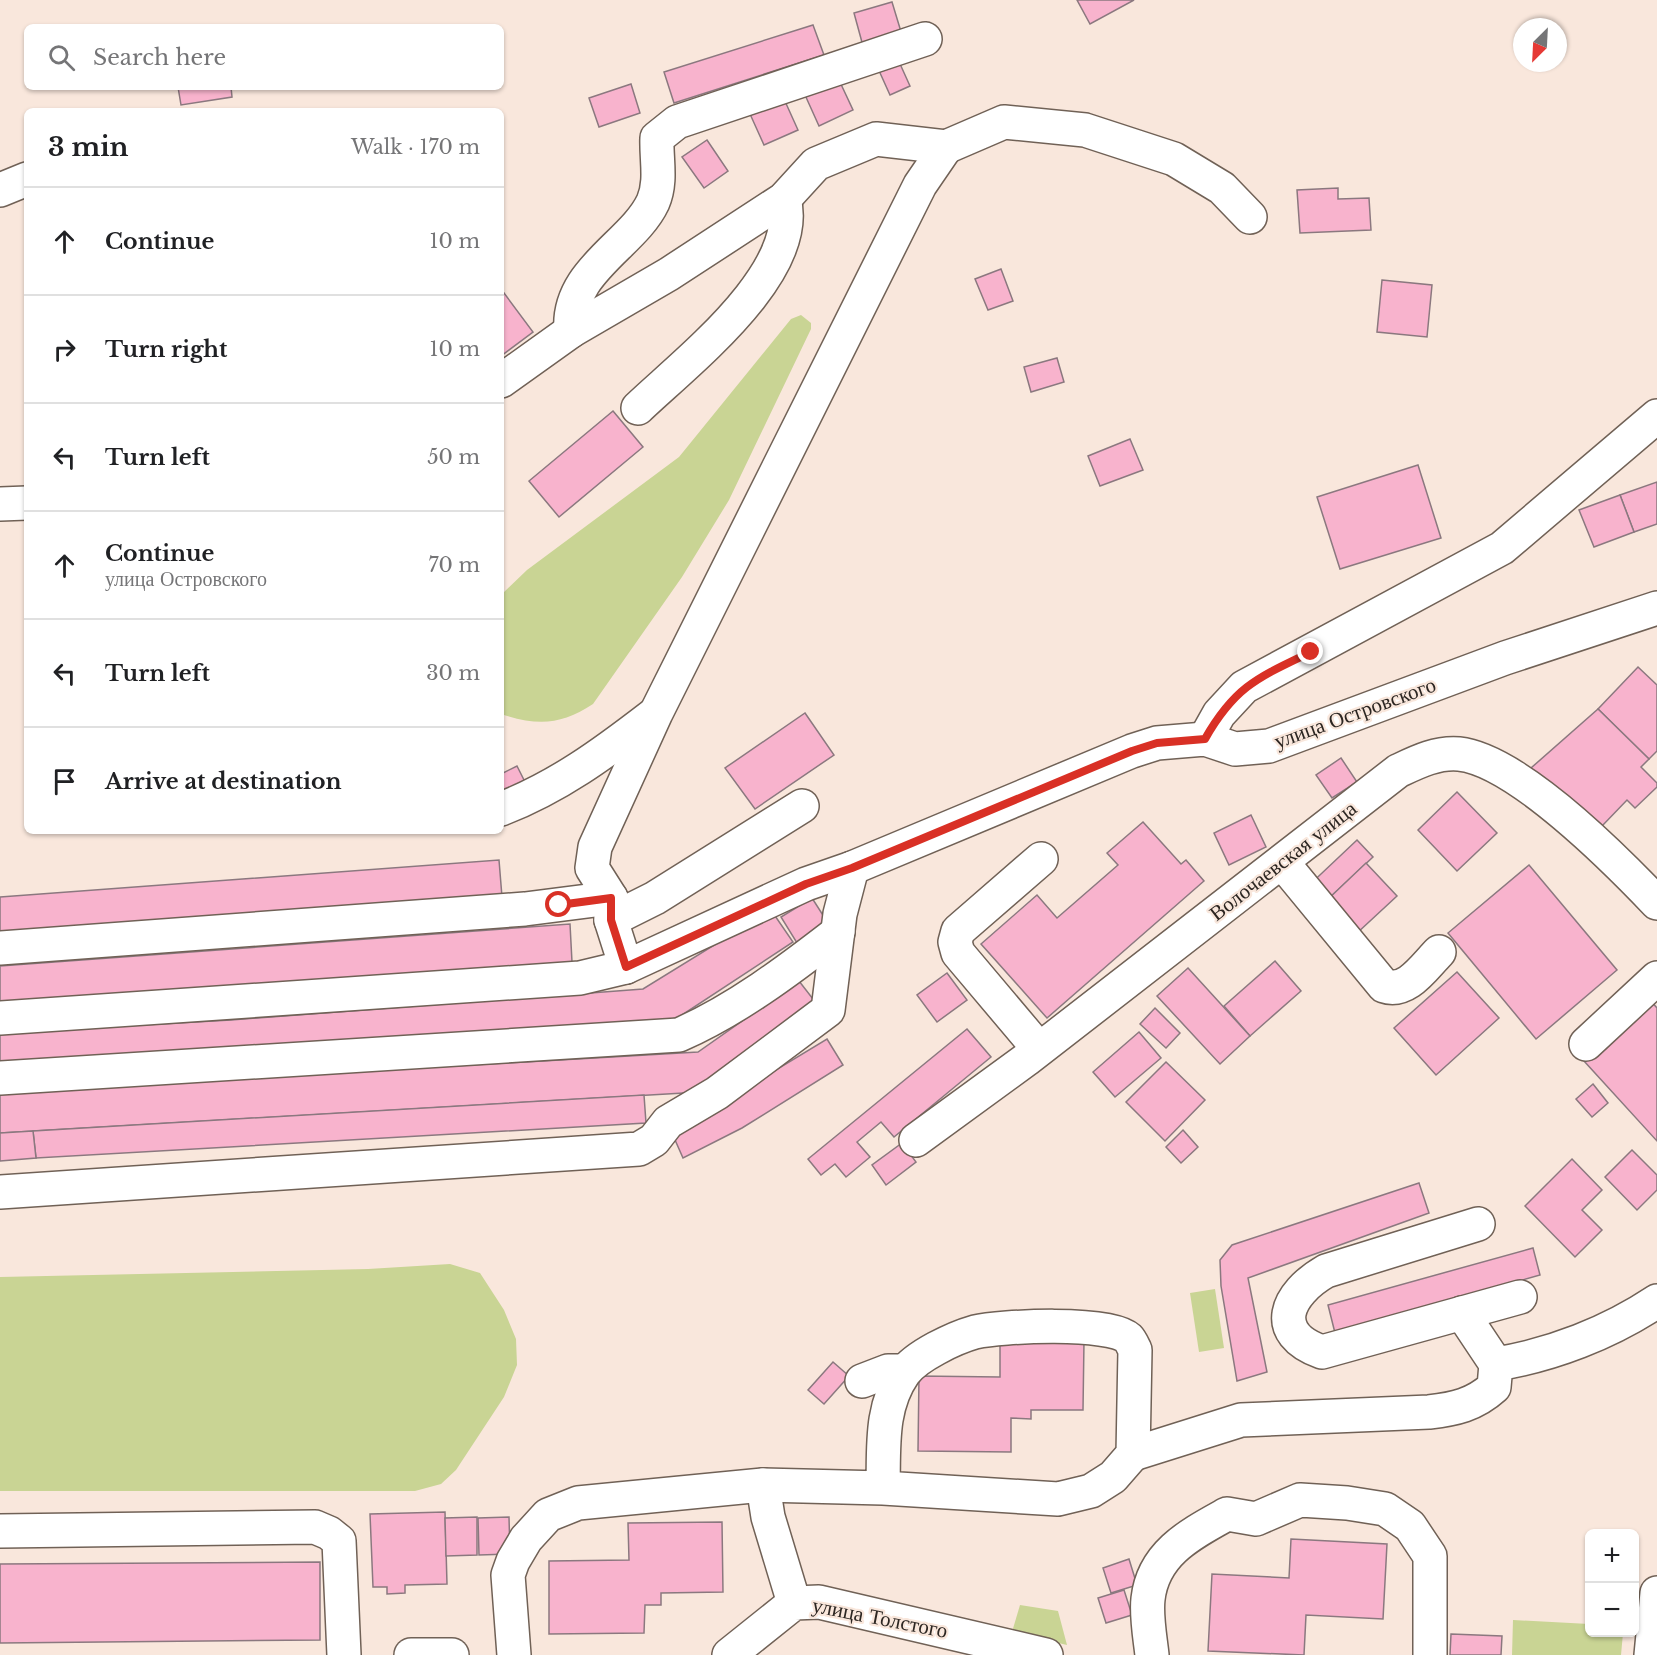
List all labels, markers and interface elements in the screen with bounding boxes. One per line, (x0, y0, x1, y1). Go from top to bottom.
north arrow (1513, 18, 1567, 72)
search box (24, 24, 504, 90)
icon: search (45, 41, 78, 74)
text: Search here (93, 44, 226, 71)
text: 3 min (48, 131, 129, 163)
text: Walk · 170 m (351, 135, 480, 159)
icon: ahead (48, 225, 81, 258)
text: Continue (105, 228, 214, 255)
text: 10 m (430, 229, 480, 253)
icon: right (48, 333, 81, 366)
text: Turn right (105, 336, 227, 363)
text: 10 m (430, 337, 480, 361)
icon: left (48, 441, 81, 474)
text: Turn left (105, 444, 210, 471)
text: 50 m (427, 445, 480, 469)
text: Continue (105, 540, 214, 567)
icon: ahead (48, 549, 81, 582)
text: 70 m (428, 553, 480, 577)
text: улица Островского (105, 567, 267, 591)
route end (1297, 638, 1323, 664)
icon: left (48, 657, 81, 690)
text: Turn left (105, 660, 210, 687)
text: 30 m (426, 661, 480, 685)
street label: улица Островского (1271, 672, 1439, 754)
icon: arrive (48, 765, 81, 798)
text: Arrive at destination (105, 768, 342, 795)
street label: Волочаевская улица (1204, 795, 1362, 927)
route start (545, 891, 571, 917)
map controls (1585, 1529, 1639, 1637)
button: + (1585, 1529, 1639, 1583)
button: − (1585, 1583, 1639, 1637)
street label: улица Толстого (810, 1592, 950, 1644)

